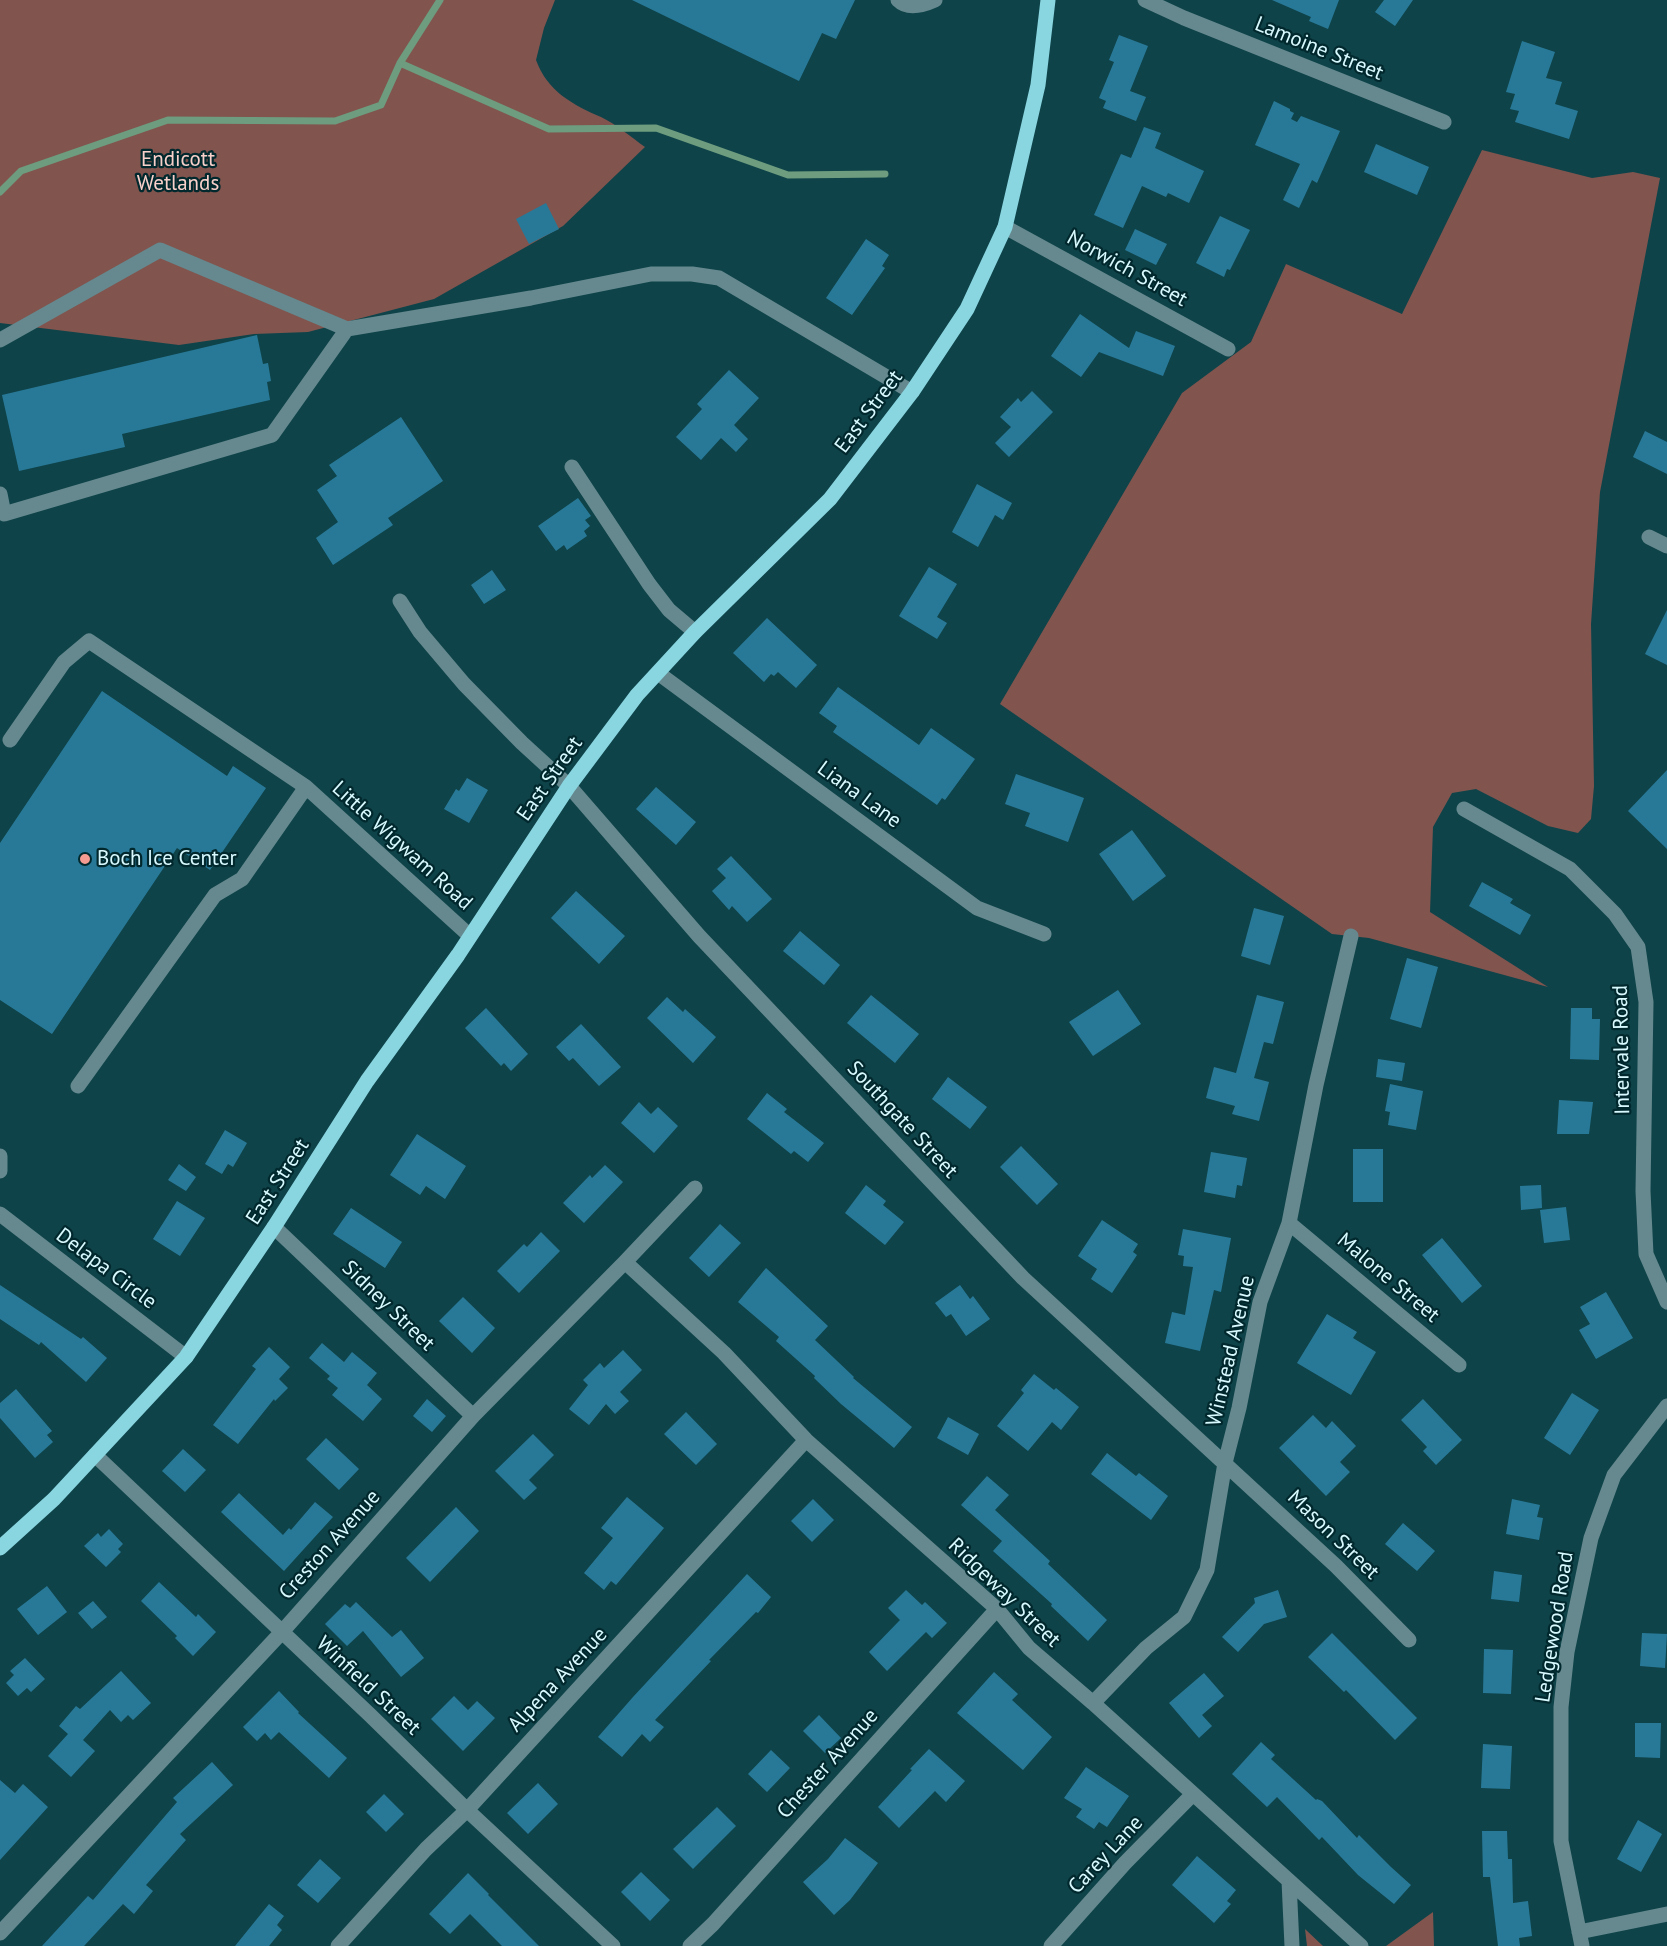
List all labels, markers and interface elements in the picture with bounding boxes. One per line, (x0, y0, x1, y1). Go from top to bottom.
street label: Lamoine Street (1251, 12, 1387, 86)
park label: Endicott Wetlands (137, 147, 219, 197)
street label: Norwich Street (1062, 226, 1192, 312)
street label: East Street (830, 366, 908, 458)
street label: East Street (512, 732, 588, 826)
street label: Liana Lane (812, 756, 906, 834)
street label: Little Wigwam Road (327, 776, 477, 916)
place label: Boch Ice Center (97, 846, 237, 872)
marker: Boch Ice Center (78, 852, 92, 866)
street label: Intervale Road (1608, 985, 1636, 1115)
street label: Southgate Street (841, 1056, 963, 1184)
street label: East Street (241, 1135, 315, 1229)
street label: Delapa Circle (51, 1223, 161, 1315)
street label: Malone Street (1332, 1228, 1444, 1328)
street label: Sidney Street (337, 1256, 439, 1356)
street label: Winstead Avenue (1201, 1273, 1261, 1429)
street label: Creston Avenue (274, 1485, 386, 1605)
street label: Mason Street (1282, 1485, 1384, 1585)
street label: Ridgeway Street (943, 1533, 1065, 1653)
street label: Ledgewood Road (1531, 1550, 1579, 1704)
street label: Alpena Avenue (503, 1623, 613, 1737)
street label: Winfield Street (311, 1631, 425, 1741)
street label: Chester Avenue (772, 1704, 884, 1824)
street label: Carey Lane (1063, 1811, 1149, 1899)

